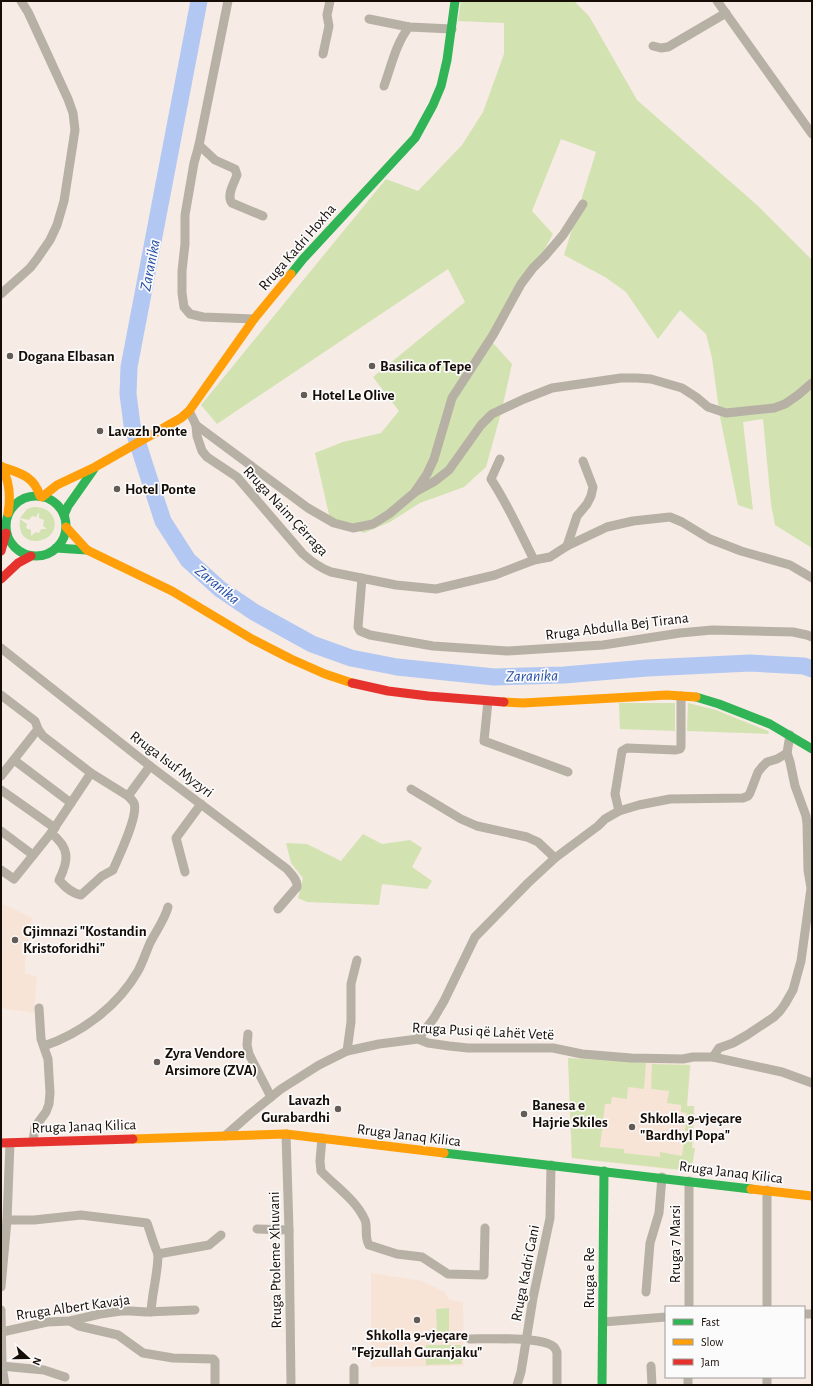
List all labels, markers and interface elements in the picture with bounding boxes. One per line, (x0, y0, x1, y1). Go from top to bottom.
street label: Rruga Kadri Hoxha (256, 201, 339, 293)
water label: Zaranika (137, 238, 163, 292)
place label: Dogana Elbasan (18, 349, 115, 364)
marker: Dogana Elbasan (5, 351, 15, 361)
place label: Basilica of Tepe (380, 359, 471, 374)
marker: Basilica of Tepe (367, 361, 377, 371)
place label: Hotel Le Olive (312, 388, 395, 403)
marker: Hotel Le Olive (299, 390, 309, 400)
place label: Lavazh Ponte (108, 424, 187, 439)
marker: Lavazh Ponte (95, 426, 105, 436)
street label: Rruga Naim Çërraga (240, 463, 331, 559)
place label: Hotel Ponte (125, 482, 196, 497)
marker: Hotel Ponte (112, 484, 122, 494)
water label: Zaranika (192, 562, 243, 607)
street label: Rruga Abdulla Bej Tirana (545, 610, 690, 643)
water label: Zaranika (506, 668, 558, 684)
street label: Rruga Isuf Myzyri (127, 728, 216, 800)
place label: Gjimnazi "Kostandin Kristoforidhi" (23, 924, 147, 956)
marker: Gjimnazi "Kostandin Kristoforidhi" (10, 935, 20, 945)
street label: Rruga Pusi që Lahët Vetë (411, 1020, 555, 1043)
place label: Zyra Vendore Arsimore (ZVA) (165, 1046, 257, 1078)
marker: Zyra Vendore Arsimore (ZVA) (152, 1057, 162, 1067)
place label: Lavazh Gurabardhi (261, 1093, 330, 1125)
place label: Banesa e Hajrie Skiles (532, 1098, 608, 1130)
marker: Lavazh Gurabardhi (333, 1104, 343, 1114)
marker: Banesa e Hajrie Skiles (519, 1109, 529, 1119)
place label: Shkolla 9-vjeçare "Bardhyl Popa" (640, 1111, 742, 1143)
street label: Rruga Janaq Kilica (31, 1117, 137, 1136)
street label: Rruga Janaq Kilica (356, 1122, 462, 1149)
marker: Shkolla 9-vjeçare "Bardhyl Popa" (627, 1122, 637, 1132)
street label: Rruga Janaq Kilica (678, 1159, 784, 1186)
street label: Rruga Ptoleme Xhuvani (267, 1191, 284, 1329)
street label: Rruga 7 Marsi (668, 1205, 683, 1283)
street label: Rruga Kadri Gani (509, 1224, 542, 1323)
street label: Rruga e Re (582, 1247, 597, 1309)
street label: Rruga Albert Kavaja (15, 1292, 131, 1323)
legend (665, 1306, 805, 1378)
marker: Shkolla 9-vjeçare "Fejzullah Guranjaku" (412, 1315, 422, 1325)
text: Fast (701, 1316, 720, 1328)
place label: Shkolla 9-vjeçare "Fejzullah Guranjaku" (352, 1328, 482, 1360)
text: Slow (701, 1336, 723, 1348)
north arrow (8, 1338, 48, 1378)
text: N (30, 1356, 43, 1367)
text: Jam (701, 1356, 720, 1368)

